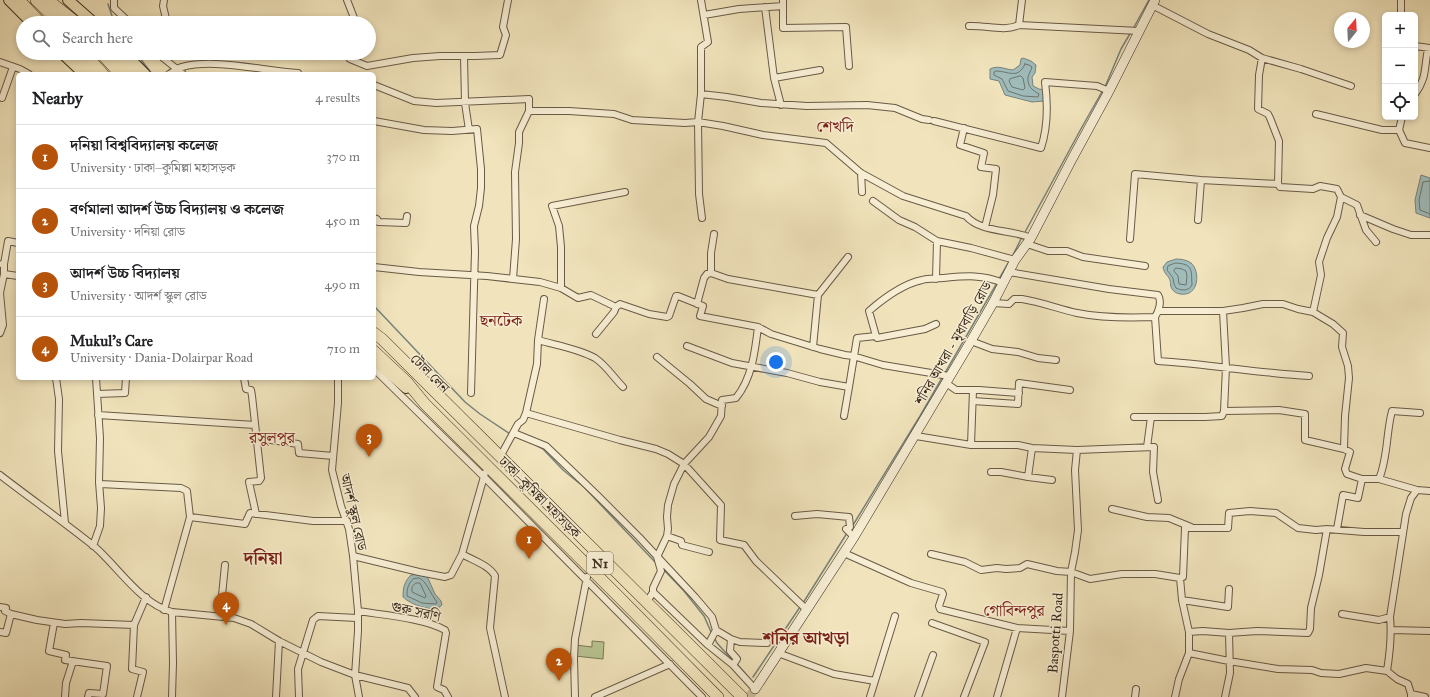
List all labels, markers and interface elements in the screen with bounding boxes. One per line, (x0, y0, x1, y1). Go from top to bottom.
north arrow (1334, 12, 1370, 48)
map controls (1382, 12, 1418, 120)
button: + (1382, 12, 1418, 48)
search box (16, 16, 376, 60)
icon: search (30, 27, 52, 49)
text: Search here (62, 29, 133, 47)
button: − (1382, 48, 1418, 84)
button: locate (1382, 84, 1418, 120)
text: Nearby (32, 88, 83, 109)
text: 4 results (315, 90, 360, 106)
district label: শেখদি (816, 117, 855, 136)
text: দনিয়া বিশ্ববিদ্যালয় কলেজ (70, 136, 218, 154)
text: 1 (42, 149, 48, 165)
text: 370 m (327, 149, 360, 165)
text: University · ঢাকা–কুমিল্লা মহাসড়ক (70, 160, 235, 176)
text: বর্ণমালা আদর্শ উচ্চ বিদ্যালয় ও কলেজ (70, 200, 284, 218)
text: 2 (42, 213, 48, 229)
text: 450 m (325, 213, 360, 229)
text: University · দনিয়া রোড (70, 224, 185, 240)
text: আদর্শ উচ্চ বিদ্যালয় (70, 264, 180, 282)
text: 3 (42, 277, 48, 293)
text: 490 m (324, 277, 360, 293)
street label: শনির আখরা - মৃধাবাড়ি রোড (911, 277, 996, 409)
text: University · আদর্শ স্কুল রোড (70, 288, 207, 304)
district label: ছনটেক (479, 311, 523, 330)
text: Mukul's Care (70, 332, 153, 350)
text: 4 (41, 341, 49, 357)
text: 710 m (327, 341, 360, 357)
text: University · Dania-Dolairpar Road (70, 350, 253, 366)
street label: টোল লেন (406, 350, 453, 397)
your location (766, 352, 786, 372)
pin: 3 (356, 424, 382, 457)
district label: রসুলপুর (248, 428, 296, 447)
street label: ঢাকা–কুমিল্লা মহাসড়ক (494, 452, 585, 543)
street label: আদর্শ স্কুল রোড (336, 471, 371, 553)
pin: 1 (516, 526, 542, 559)
district label: দনিয়া (242, 547, 283, 569)
road number: N1 (587, 552, 613, 574)
pin: 4 (213, 592, 239, 625)
street label: Baspotti Road (1044, 592, 1067, 674)
street label: গুরু সরণি (389, 598, 444, 626)
district label: গোবিন্দপুর (983, 601, 1046, 620)
district label: শনির আখড়া (762, 627, 849, 649)
pin: 2 (546, 648, 572, 681)

